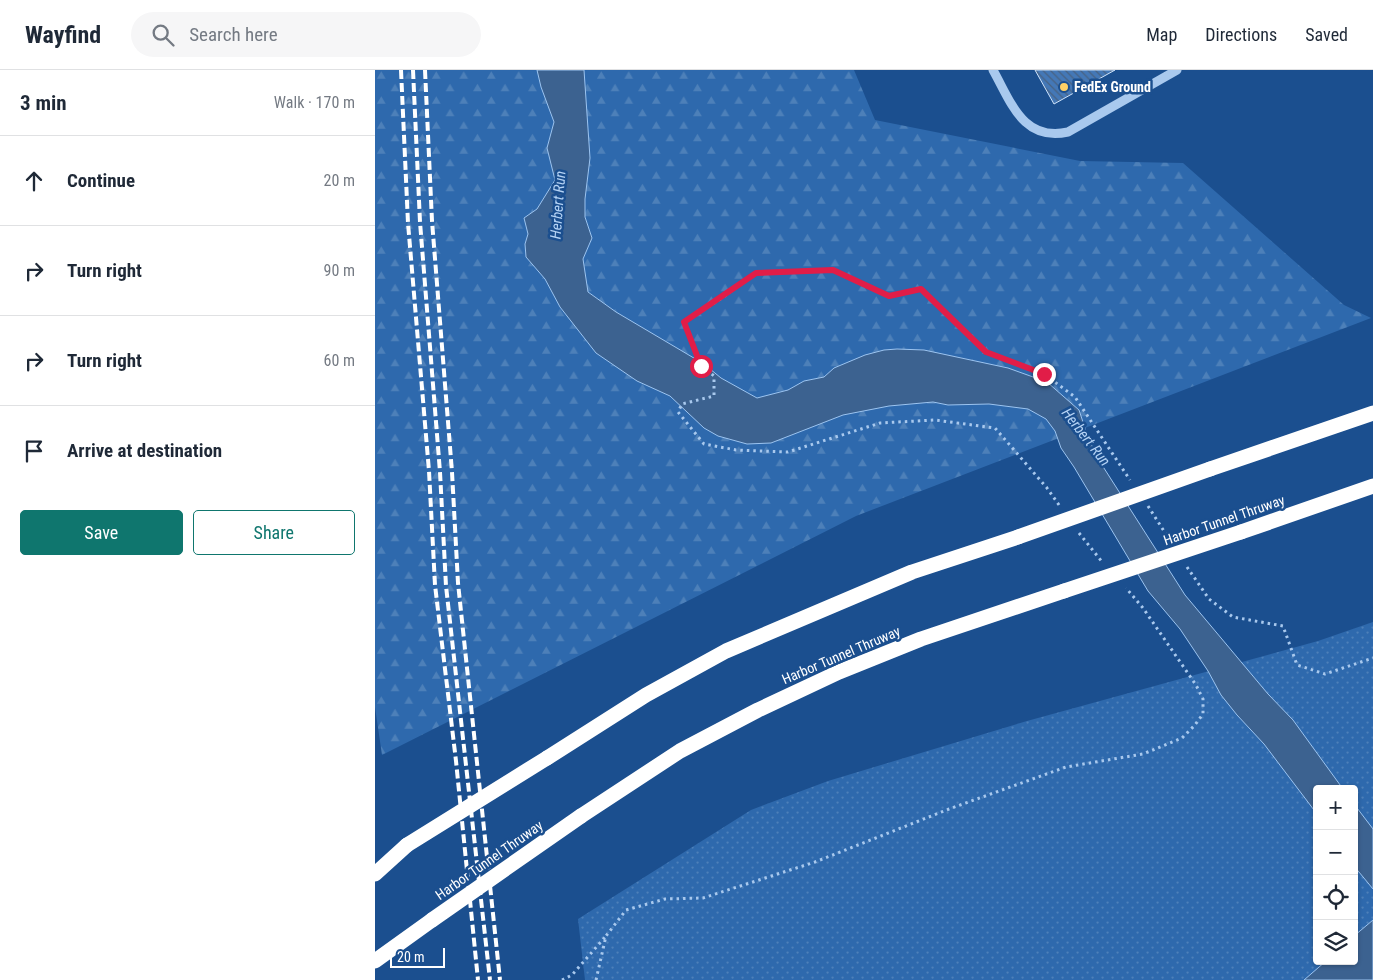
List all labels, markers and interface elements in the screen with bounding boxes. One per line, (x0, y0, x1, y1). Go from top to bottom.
search box (131, 12, 481, 57)
text: Wayfind (25, 21, 101, 49)
icon: search (149, 21, 177, 49)
text: Search here (189, 23, 278, 46)
text: Map (1146, 24, 1177, 45)
text: Directions (1205, 24, 1277, 45)
text: Saved (1305, 24, 1348, 45)
place label: FedEx Ground (1074, 79, 1151, 95)
marker: FedEx Ground (1058, 81, 1070, 93)
text: 3 min (20, 91, 67, 115)
text: Walk · 170 m (274, 93, 355, 112)
icon: ahead (20, 167, 48, 195)
text: Continue (67, 169, 135, 192)
water label: Herbert Run (547, 170, 569, 240)
text: 20 m (323, 171, 355, 190)
icon: right (20, 257, 48, 285)
text: Turn right (67, 259, 142, 282)
text: 90 m (323, 261, 355, 280)
icon: right (20, 347, 48, 375)
text: Turn right (67, 349, 142, 372)
text: 60 m (323, 351, 355, 370)
route start (690, 355, 713, 378)
route end (1033, 363, 1056, 386)
water label: Herbert Run (1058, 404, 1114, 470)
icon: arrive (20, 437, 48, 465)
text: Arrive at destination (67, 439, 222, 462)
street label: Harbor Tunnel Thruway (1161, 492, 1287, 548)
button: Save (20, 510, 183, 555)
button: Share (193, 510, 355, 555)
street label: Harbor Tunnel Thruway (779, 623, 903, 687)
map controls (1313, 785, 1358, 965)
button: + (1313, 785, 1358, 830)
street label: Harbor Tunnel Thruway (432, 817, 546, 903)
button: − (1313, 830, 1358, 875)
button: locate (1313, 875, 1358, 920)
button: layers (1313, 920, 1358, 965)
scale bar (390, 945, 445, 968)
text: 20 m (397, 949, 425, 965)

